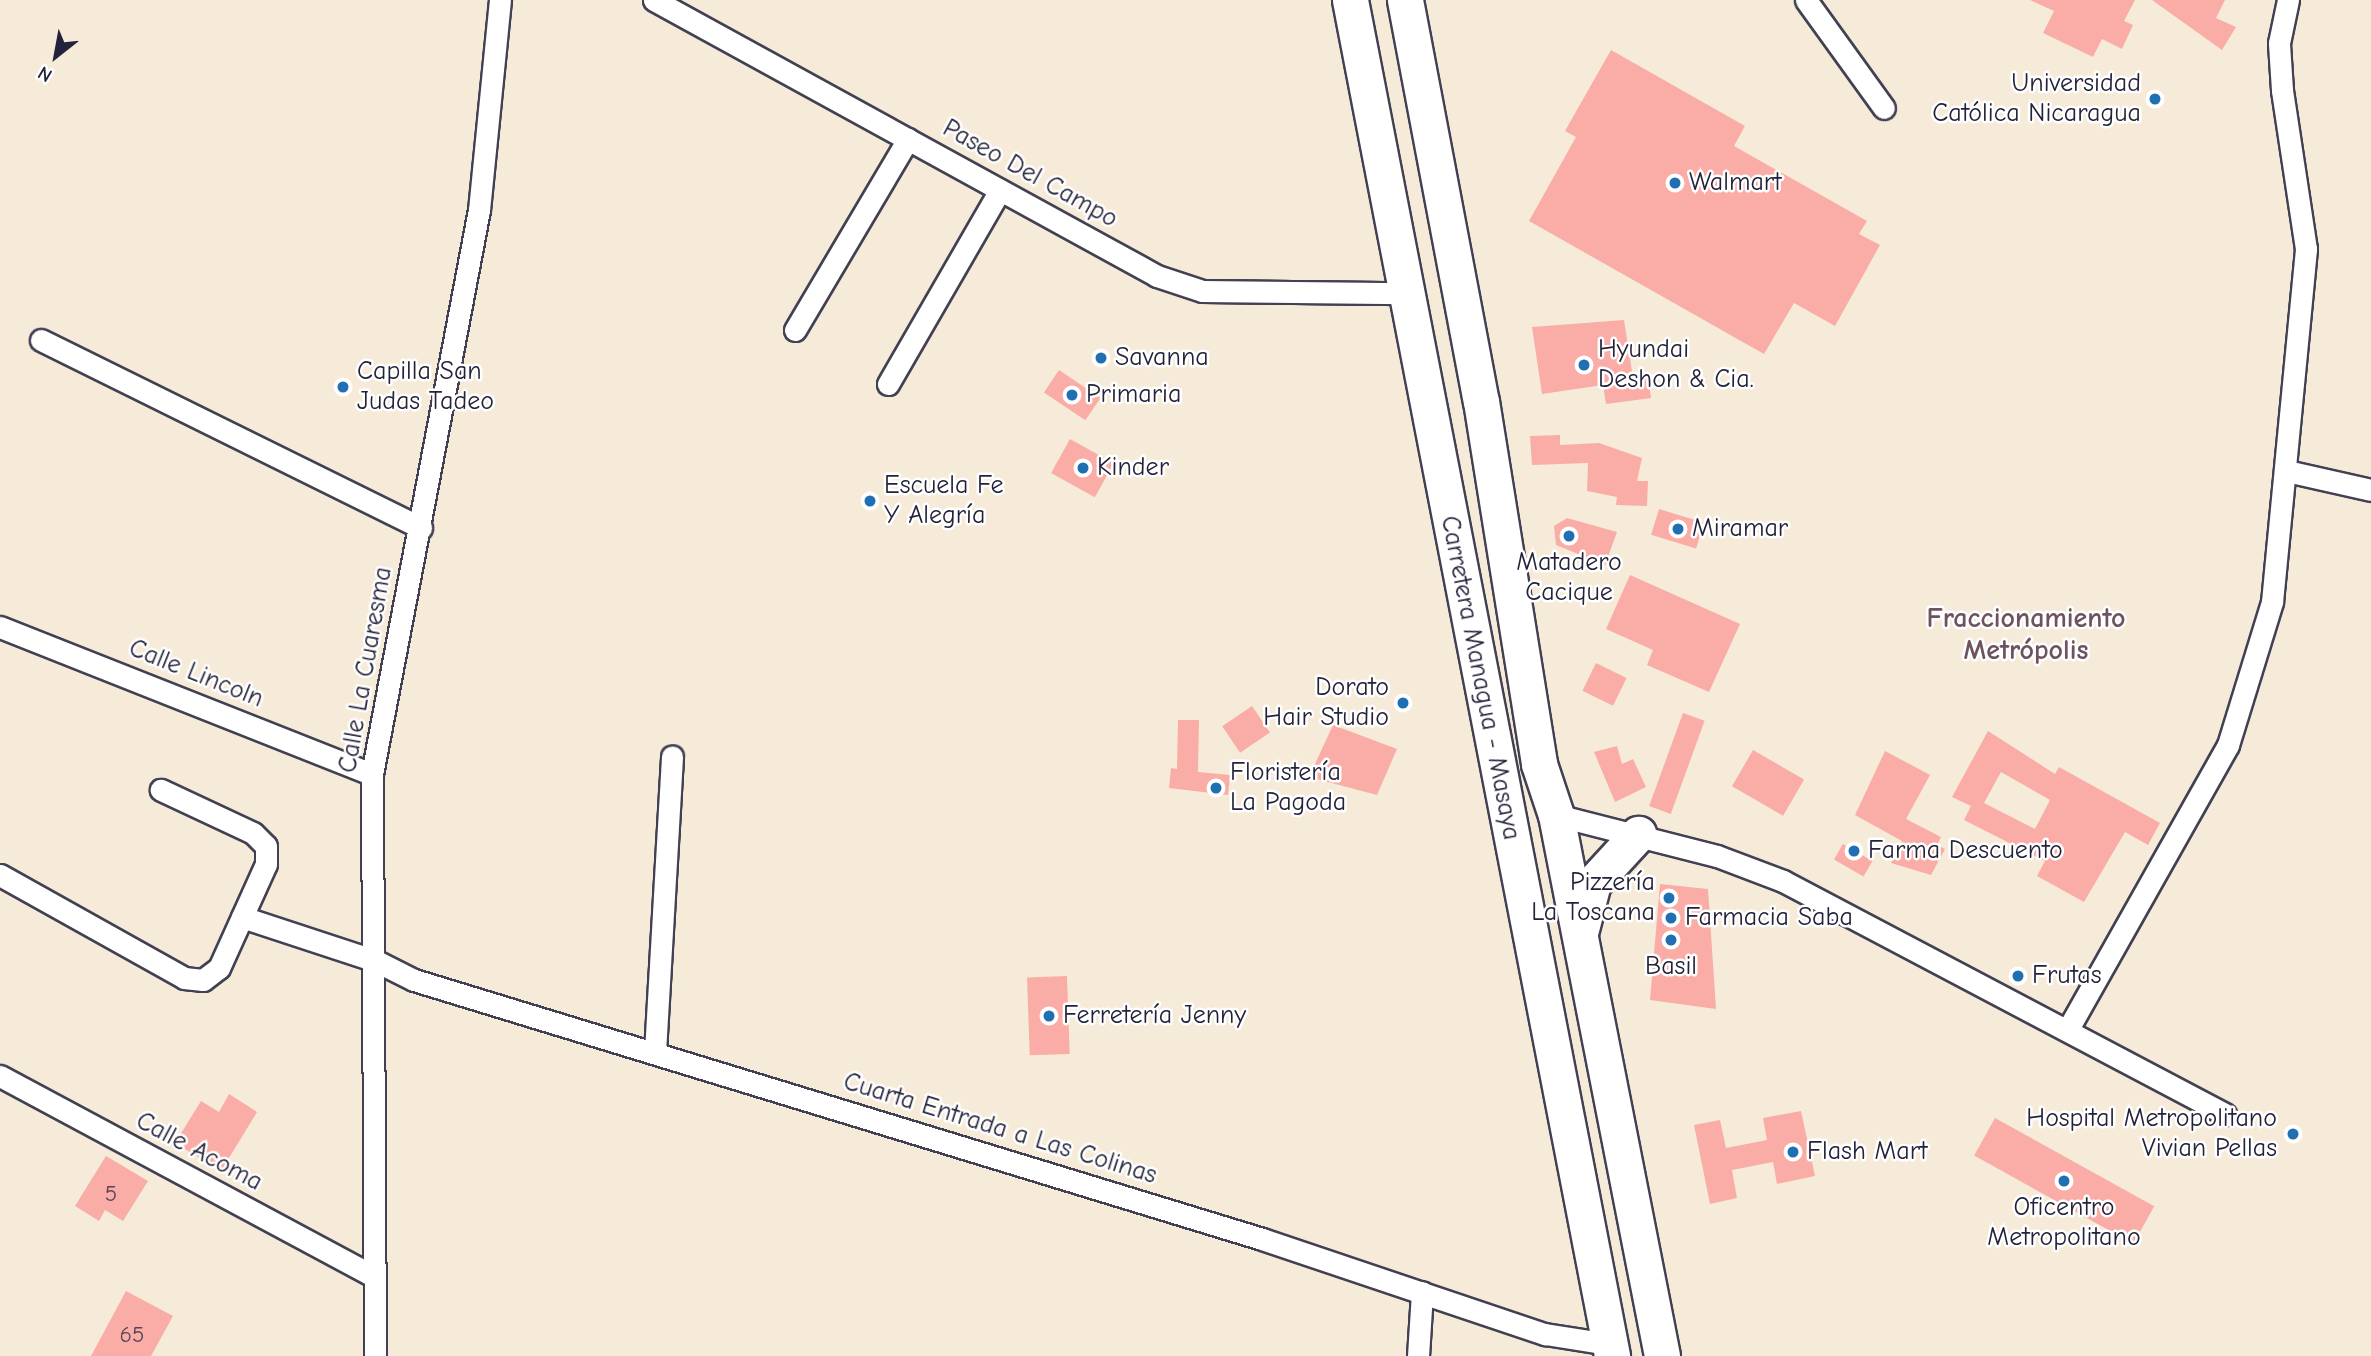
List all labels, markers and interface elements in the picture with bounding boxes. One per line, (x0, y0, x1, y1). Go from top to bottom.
north arrow (21, 21, 91, 91)
text: N (34, 61, 56, 87)
place label: Universidad Católica Nicaragua (1932, 68, 2141, 130)
marker: Universidad Católica Nicaragua (2147, 91, 2163, 107)
street label: Paseo Del Campo (937, 113, 1123, 235)
place label: Walmart (1689, 167, 1782, 199)
marker: Walmart (1667, 175, 1683, 191)
place label: Hyundai Deshon & Cia. (1598, 334, 1754, 396)
place label: Savanna (1115, 342, 1209, 374)
marker: Savanna (1093, 350, 1109, 366)
place label: Capilla San Judas Tadeo (357, 356, 494, 418)
marker: Hyundai Deshon & Cia. (1576, 357, 1592, 373)
marker: Capilla San Judas Tadeo (335, 379, 351, 395)
place label: Primaria (1086, 379, 1181, 411)
marker: Primaria (1064, 387, 1080, 403)
place label: Kinder (1097, 452, 1169, 484)
marker: Kinder (1075, 460, 1091, 476)
place label: Escuela Fe Y Alegría (884, 470, 1004, 532)
marker: Escuela Fe Y Alegría (862, 493, 878, 509)
street label: Carretera Managua - Masaya (1433, 513, 1527, 843)
place label: Miramar (1692, 513, 1788, 545)
marker: Miramar (1670, 521, 1686, 537)
marker: Matadero Cacique (1561, 528, 1577, 544)
place label: Matadero Cacique (1516, 547, 1622, 608)
street label: Calle La Cuaresma (333, 565, 399, 775)
district label: Fraccionamiento Metrópolis (1927, 601, 2125, 667)
street label: Calle Lincoln (124, 633, 268, 715)
place label: Dorato Hair Studio (1263, 672, 1389, 734)
marker: Dorato Hair Studio (1395, 695, 1411, 711)
place label: Floristería La Pagoda (1230, 757, 1346, 818)
marker: Floristería La Pagoda (1208, 780, 1224, 796)
place label: Farma Descuento (1868, 835, 2063, 867)
marker: Farma Descuento (1846, 843, 1862, 859)
place label: Pizzería La Toscana (1531, 867, 1655, 928)
marker: Pizzería La Toscana (1661, 890, 1677, 906)
place label: Farmacia Saba (1685, 902, 1853, 934)
marker: Farmacia Saba (1663, 910, 1679, 926)
marker: Basil (1663, 932, 1679, 948)
place label: Basil (1645, 951, 1697, 983)
place label: Frutas (2032, 960, 2102, 992)
marker: Frutas (2010, 968, 2026, 984)
place label: Ferretería Jenny (1063, 1000, 1246, 1032)
marker: Ferretería Jenny (1041, 1008, 1057, 1024)
street label: Cuarta Entrada a Las Colinas (840, 1066, 1160, 1192)
place label: Hospital Metropolitano Vivian Pellas (2026, 1103, 2277, 1164)
street label: Calle Acoma (130, 1106, 268, 1198)
marker: Hospital Metropolitano Vivian Pellas (2283, 1124, 2303, 1144)
place label: Flash Mart (1807, 1136, 1928, 1168)
marker: Flash Mart (1785, 1144, 1801, 1160)
marker: Oficentro Metropolitano (2056, 1173, 2072, 1189)
house number: 5 (105, 1180, 117, 1208)
place label: Oficentro Metropolitano (1987, 1192, 2141, 1254)
house number: 65 (120, 1321, 144, 1349)

